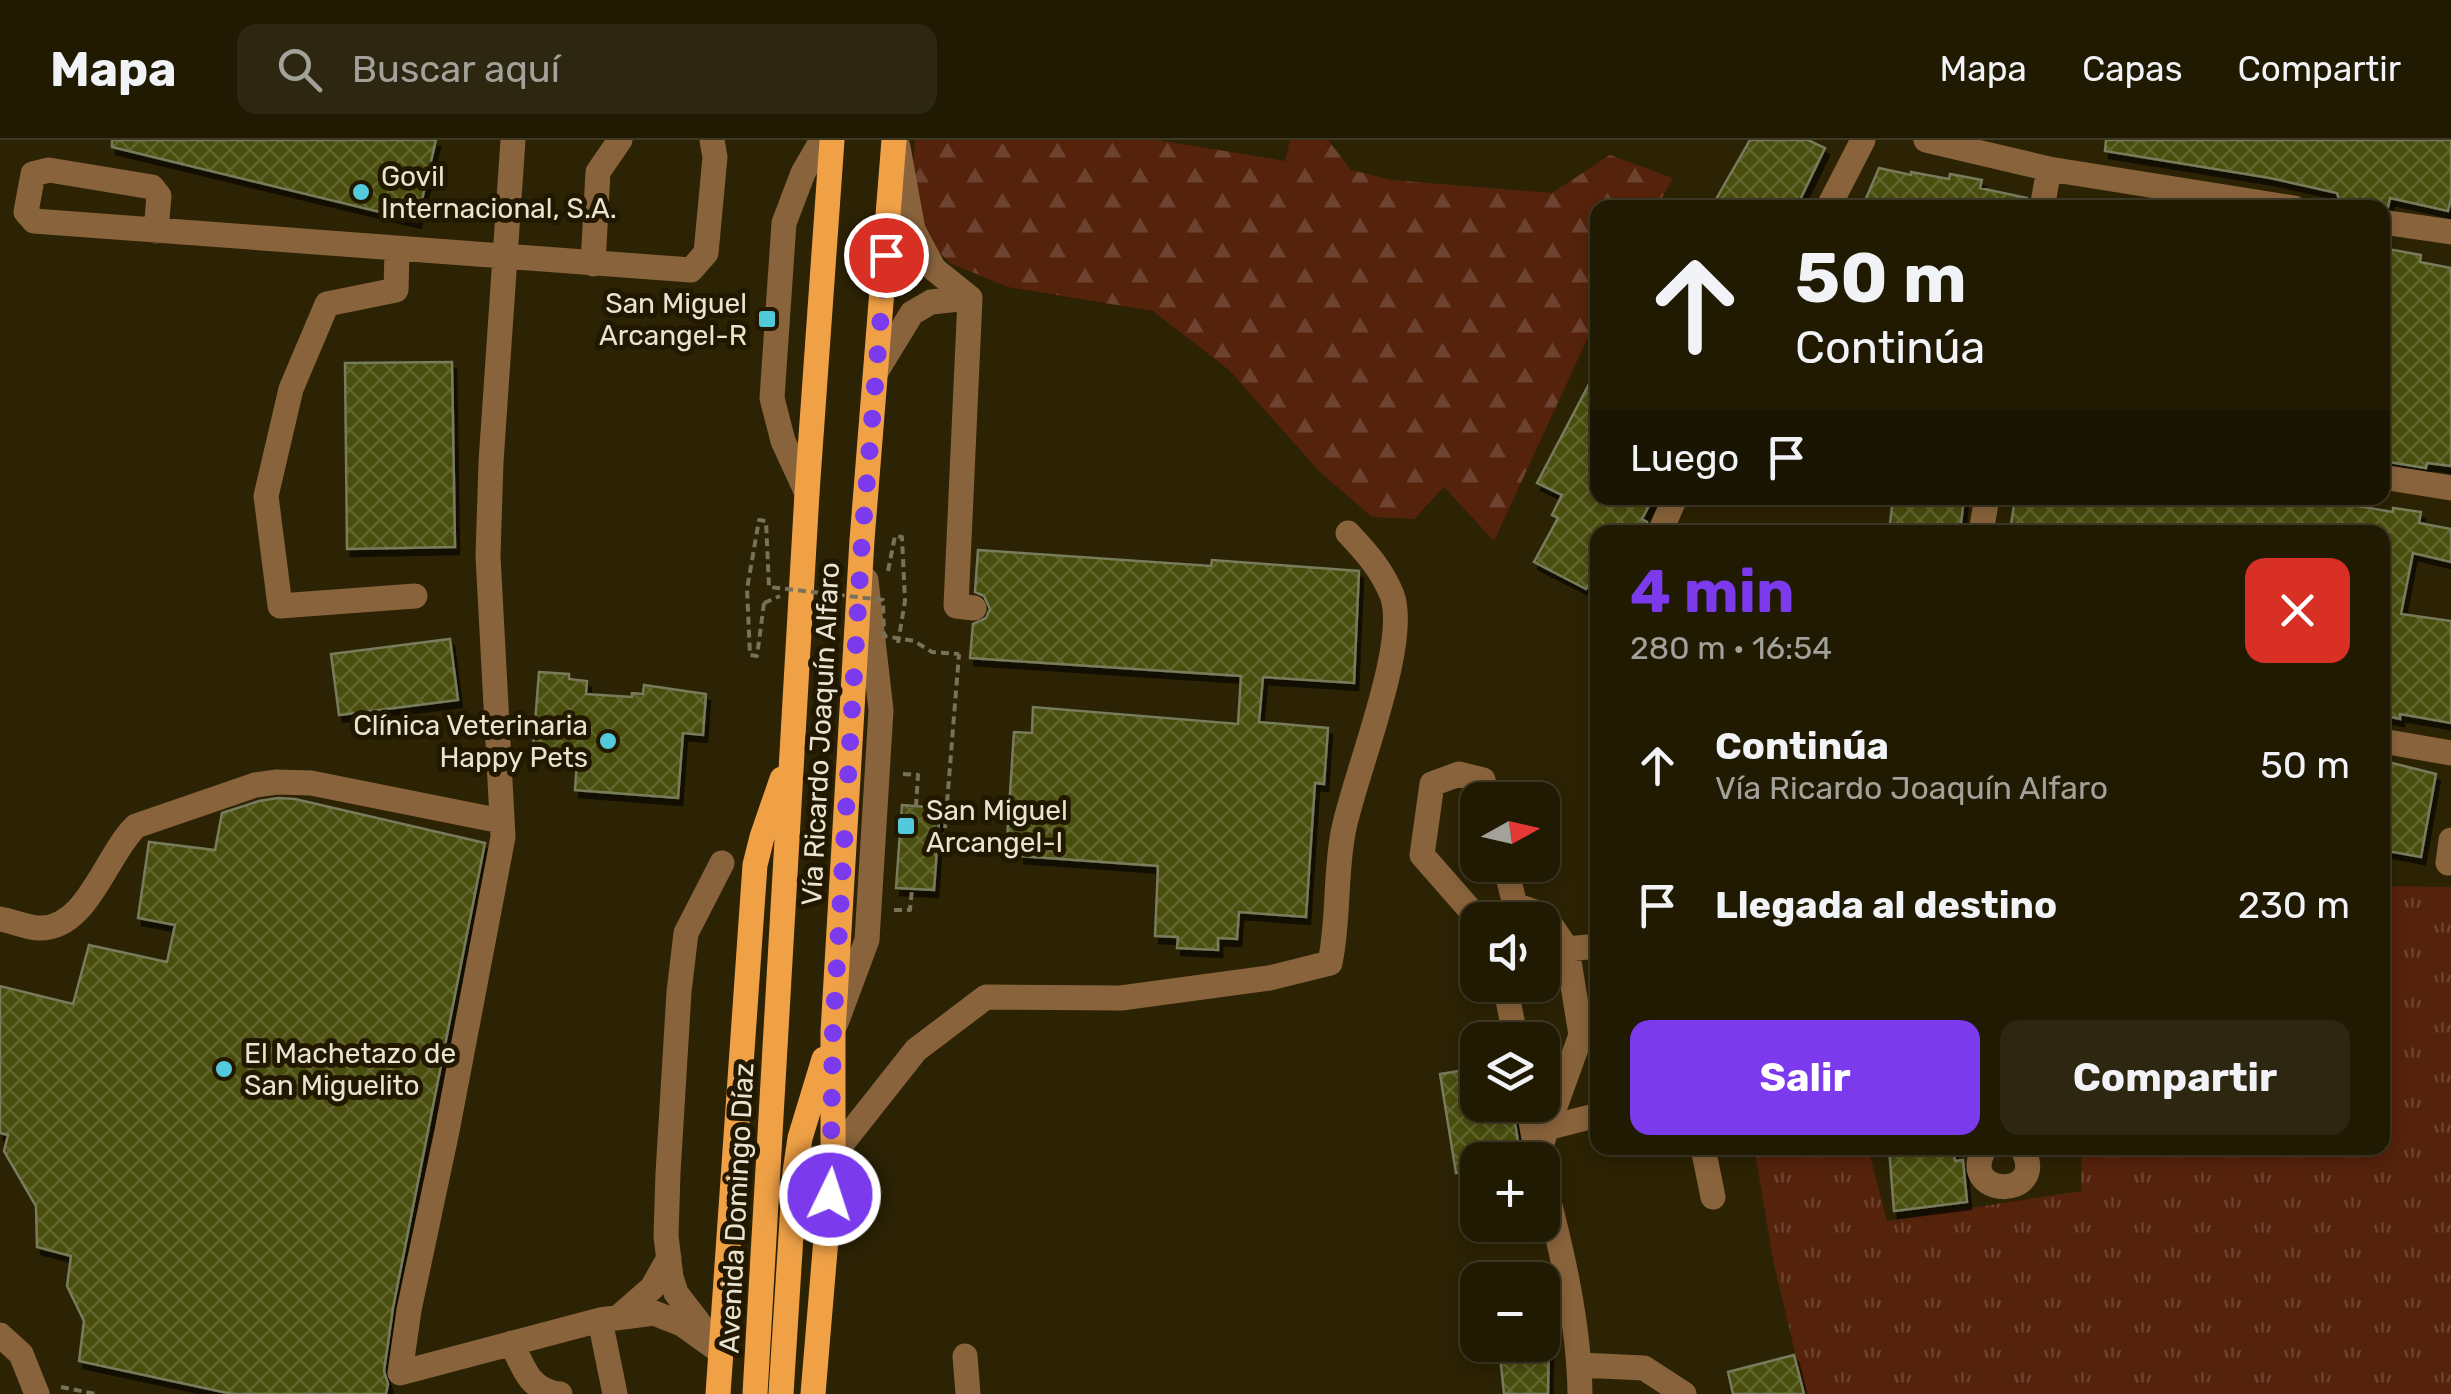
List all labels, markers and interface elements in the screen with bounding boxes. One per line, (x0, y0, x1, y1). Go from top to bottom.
search box (237, 24, 937, 114)
text: Mapa (50, 41, 177, 98)
icon: search (272, 42, 327, 97)
text: Buscar aquí (352, 46, 560, 92)
text: Mapa (1940, 48, 2027, 90)
text: Capas (2082, 48, 2183, 90)
text: Compartir (2238, 48, 2401, 90)
place label: Govil Internacional, S.A. (381, 160, 617, 225)
marker: Govil Internacional, S.A. (350, 181, 372, 203)
pin (844, 213, 929, 298)
icon: arrive (859, 228, 914, 283)
text: 50 m (1795, 237, 1967, 320)
icon: ahead (1630, 240, 1760, 370)
place label: San Miguel Arcangel-R (599, 287, 747, 352)
marker: San Miguel Arcangel-R (756, 308, 778, 330)
text: Continúa (1795, 321, 1985, 374)
icon: arrive (1759, 430, 1814, 485)
text: Luego (1630, 435, 1739, 481)
text: 4 min (1630, 556, 1794, 627)
button: close (2245, 558, 2350, 663)
street label: Vía Ricardo Joaquín Alfaro (795, 561, 846, 907)
text: 280 m · 16:54 (1630, 629, 1832, 667)
place label: Clínica Veterinaria Happy Pets (353, 709, 588, 774)
text: Continúa (1715, 723, 1889, 769)
marker: Clínica Veterinaria Happy Pets (597, 730, 619, 752)
icon: ahead (1630, 738, 1685, 793)
text: 50 m (2260, 742, 2350, 788)
text: Vía Ricardo Joaquín Alfaro (1715, 769, 2108, 807)
north arrow (1460, 782, 1560, 882)
map controls (1460, 782, 1560, 1362)
place label: San Miguel Arcangel-I (926, 794, 1068, 859)
marker: San Miguel Arcangel-I (895, 815, 917, 837)
icon: arrive (1630, 878, 1685, 933)
text: Llegada al destino (1715, 882, 2057, 928)
text: 230 m (2238, 882, 2350, 928)
button: sound (1460, 902, 1560, 1002)
button: Salir (1630, 1020, 1980, 1135)
button: Compartir (2000, 1020, 2350, 1135)
button: layers (1460, 1022, 1560, 1122)
place label: El Machetazo de San Miguelito (244, 1037, 456, 1102)
marker: El Machetazo de San Miguelito (213, 1058, 235, 1080)
street label: Avenida Domingo Díaz (712, 1062, 761, 1354)
button: + (1460, 1142, 1560, 1242)
position arrow (778, 1143, 882, 1247)
button: − (1460, 1262, 1560, 1362)

